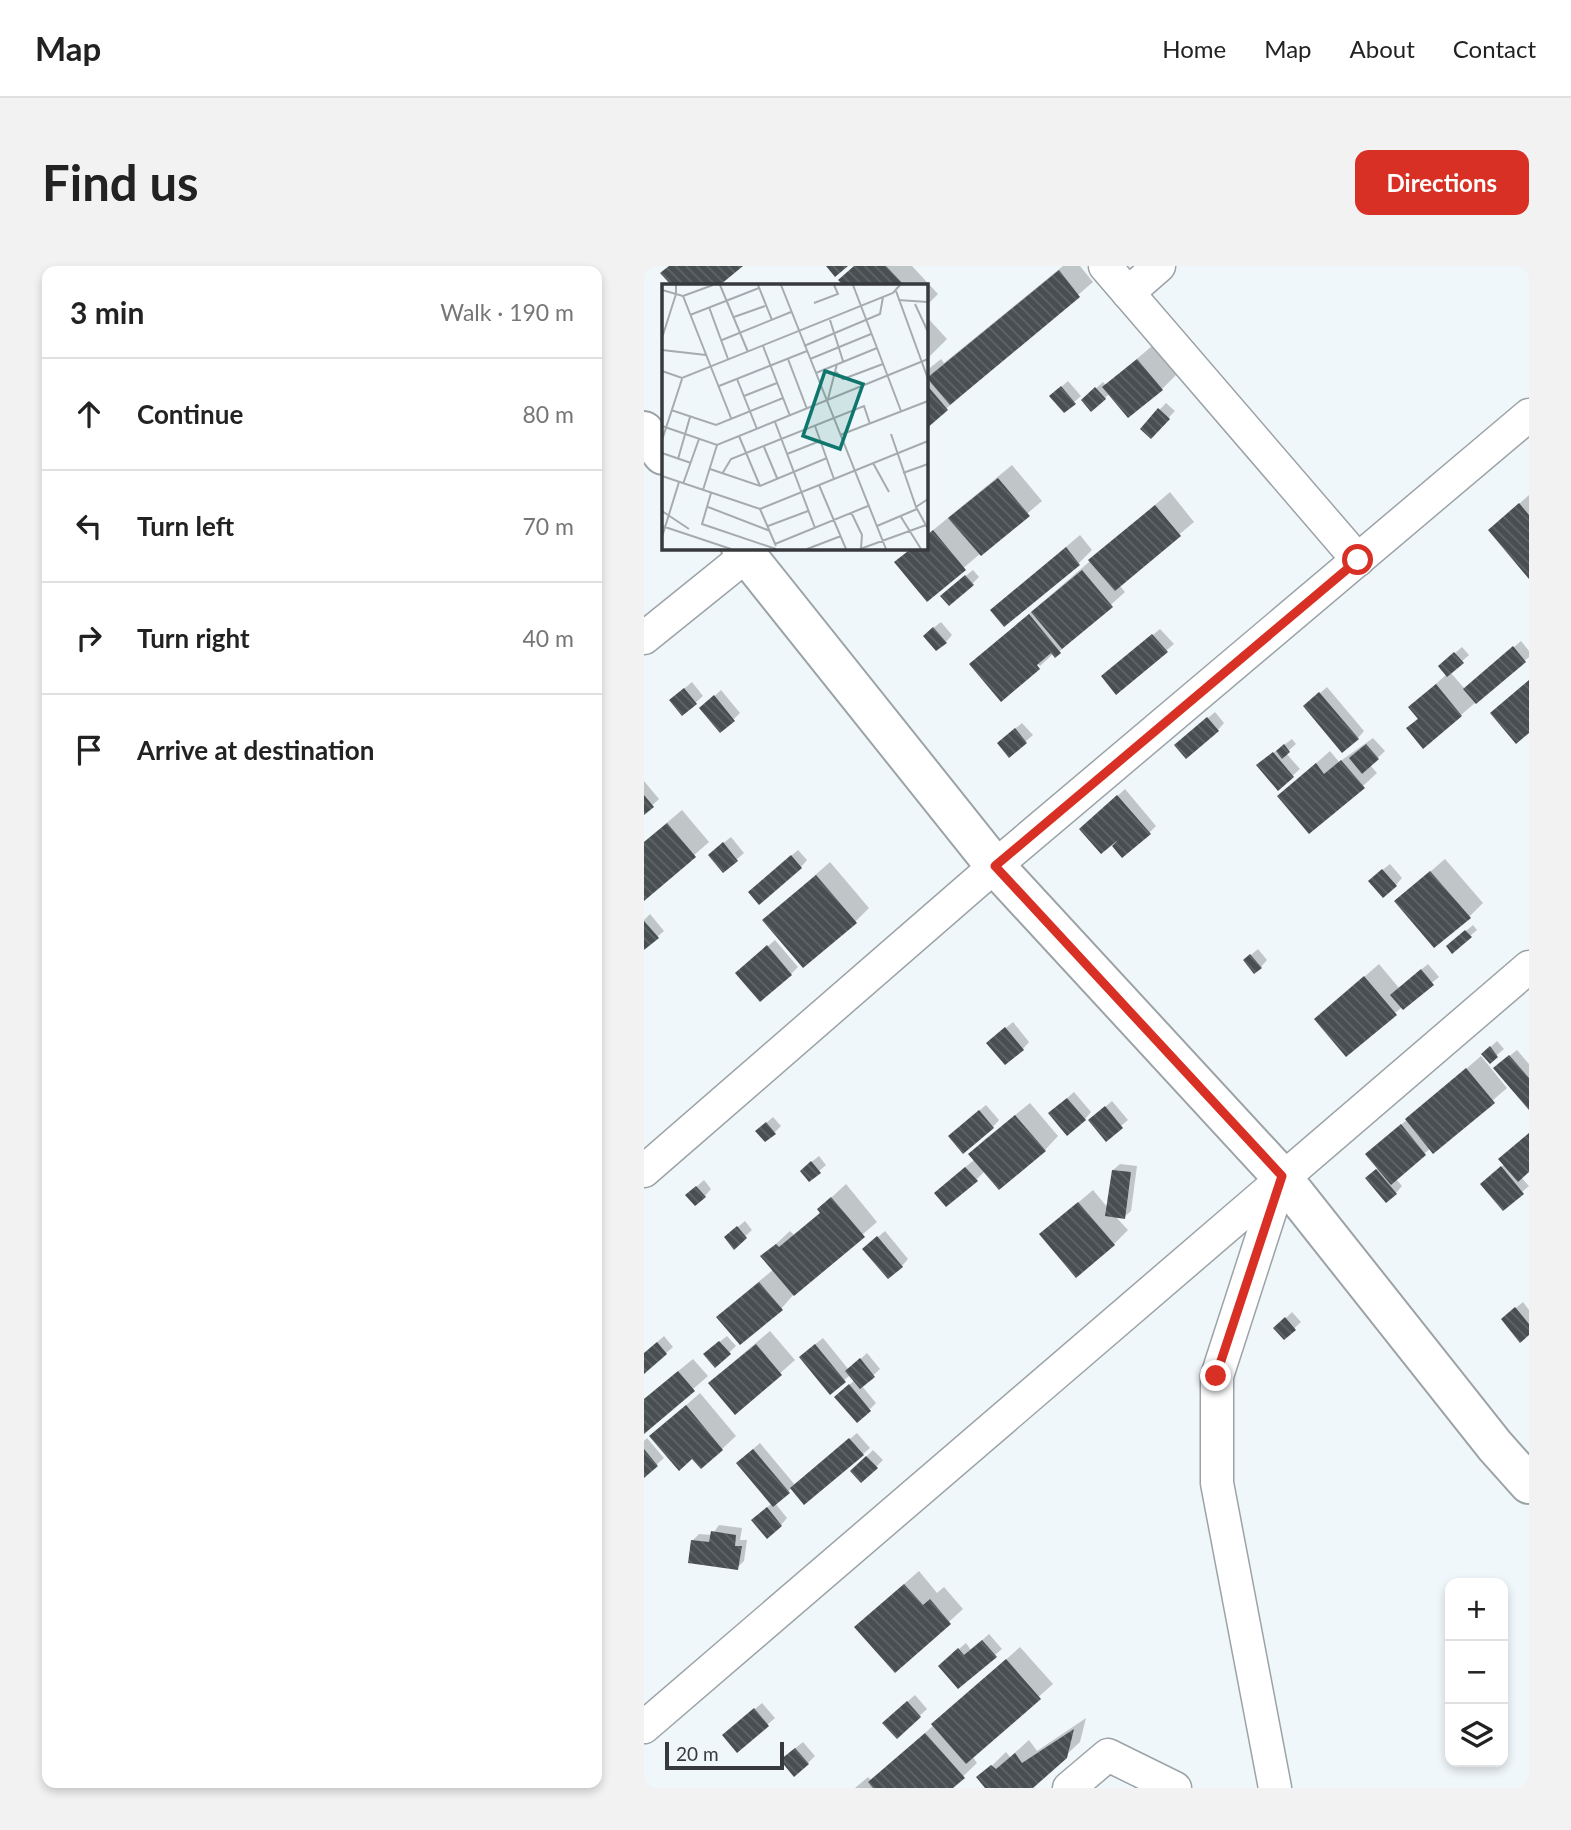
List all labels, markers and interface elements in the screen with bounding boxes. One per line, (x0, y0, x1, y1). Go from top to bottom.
text: Map (35, 28, 101, 68)
text: Home (1162, 34, 1226, 63)
text: Map (1264, 34, 1312, 63)
text: About (1350, 34, 1415, 63)
text: Contact (1453, 34, 1536, 63)
button: Directions (1355, 150, 1529, 215)
text: Find us (42, 153, 199, 211)
inset map (662, 284, 928, 550)
text: 3 min (70, 294, 144, 330)
text: Walk · 190 m (440, 298, 574, 326)
icon: ahead (70, 395, 108, 433)
text: Continue (137, 398, 243, 430)
text: 80 m (523, 400, 574, 428)
icon: left (70, 507, 108, 545)
text: Turn left (137, 510, 234, 542)
text: 70 m (523, 512, 574, 540)
route start (1342, 544, 1373, 575)
icon: right (70, 619, 108, 657)
text: Turn right (137, 622, 250, 654)
text: 40 m (523, 624, 574, 652)
icon: arrive (70, 731, 108, 769)
text: Arrive at destination (137, 734, 374, 766)
route end (1200, 1360, 1231, 1391)
map controls (1445, 1578, 1508, 1767)
button: + (1445, 1578, 1508, 1641)
button: − (1445, 1641, 1508, 1704)
button: layers (1445, 1704, 1508, 1767)
scale bar (665, 1739, 784, 1771)
text: 20 m (676, 1742, 719, 1765)

